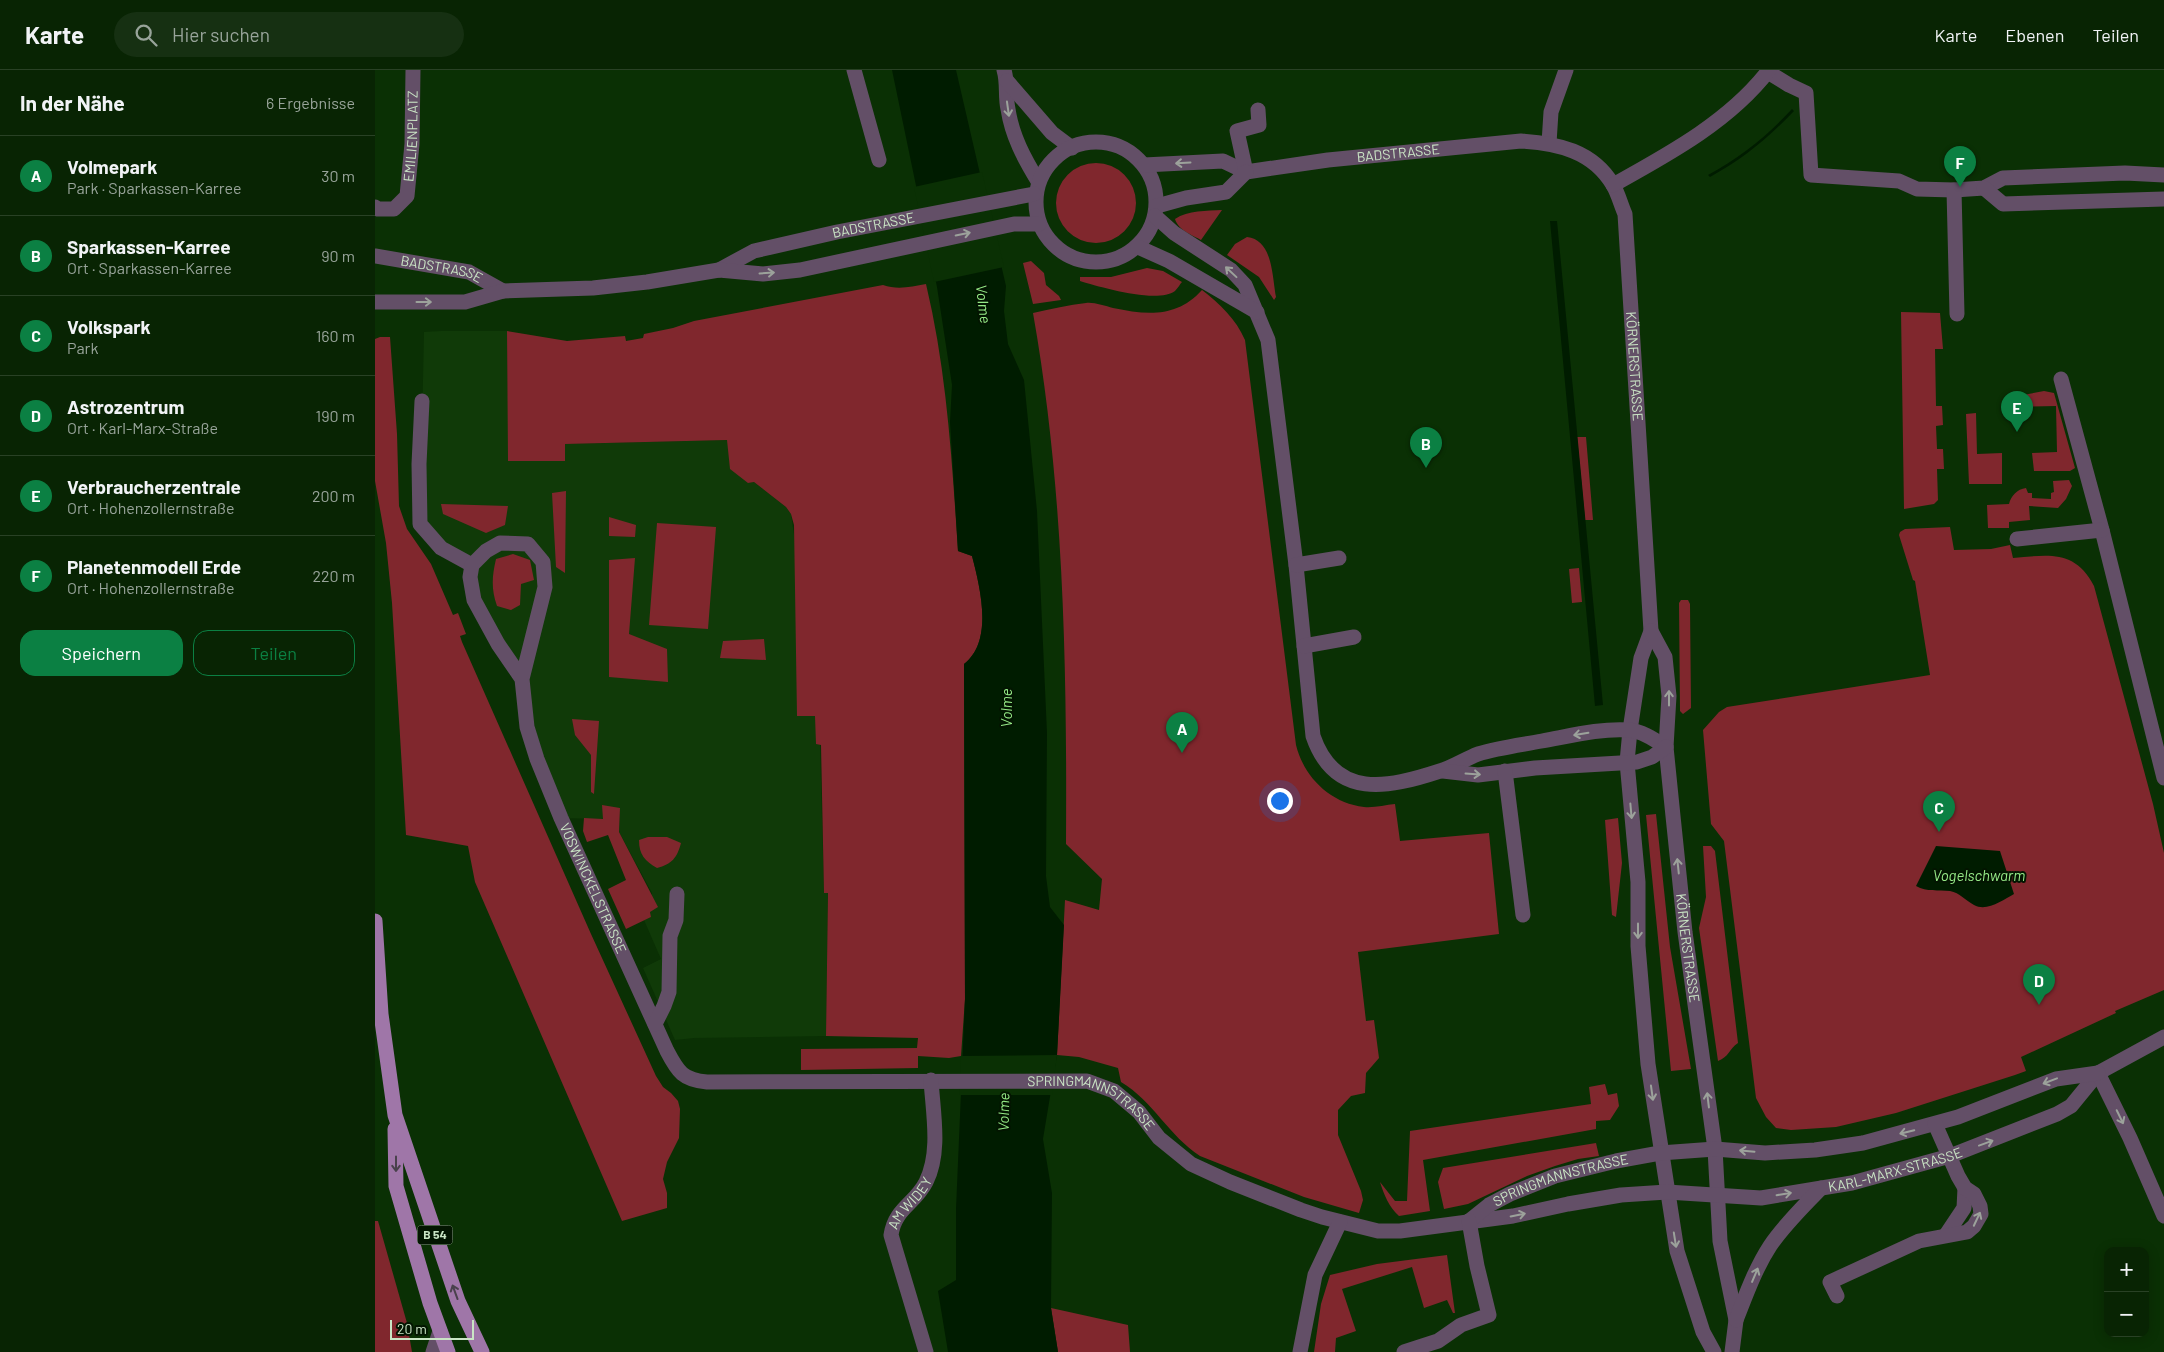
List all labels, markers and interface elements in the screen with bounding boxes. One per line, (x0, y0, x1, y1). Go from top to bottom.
search box (114, 12, 464, 57)
text: Karte (25, 20, 84, 49)
icon: search (132, 21, 160, 49)
text: Hier suchen (172, 23, 270, 46)
text: Karte (1934, 24, 1977, 46)
text: Ebenen (2005, 24, 2064, 46)
text: Teilen (2092, 24, 2139, 46)
text: In der Nähe (20, 90, 125, 115)
street label: EMILIENPLATZ (399, 90, 421, 183)
text: 6 Ergebnisse (266, 93, 355, 112)
one-way arrow (1004, 100, 1014, 116)
street label: BADSTRASSE (1356, 140, 1440, 165)
pin: F (1944, 146, 1976, 187)
text: Volmepark (67, 155, 157, 178)
one-way arrow (1176, 158, 1192, 167)
text: A (31, 166, 41, 185)
text: 30 m (321, 166, 355, 185)
text: Park · Sparkassen-Karree (67, 178, 242, 197)
street label: BADSTRASSE (830, 208, 916, 241)
one-way arrow (955, 229, 971, 238)
text: Sparkassen-Karree (67, 235, 231, 258)
text: B (31, 246, 41, 265)
text: 90 m (321, 246, 355, 265)
street label: BADSTRASSE (400, 252, 486, 286)
text: Ort · Sparkassen-Karree (67, 258, 232, 277)
one-way arrow (1225, 266, 1238, 278)
one-way arrow (759, 268, 775, 277)
water label: Volme (973, 284, 995, 324)
one-way arrow (415, 297, 431, 307)
street label: KÖRNERSTRASSE (1623, 311, 1647, 422)
text: Volkspark (67, 315, 151, 338)
text: C (31, 326, 41, 345)
text: 160 m (316, 326, 355, 345)
text: Park (67, 338, 98, 357)
pin: E (2001, 391, 2033, 432)
text: Astrozentrum (67, 395, 184, 418)
text: D (31, 406, 41, 425)
text: 190 m (316, 406, 355, 425)
text: Ort · Karl-Marx-Straße (67, 418, 218, 437)
pin: B (1410, 427, 1442, 468)
text: Verbraucherzentrale (67, 475, 241, 498)
text: E (31, 486, 41, 505)
text: 200 m (312, 486, 355, 505)
text: Ort · Hohenzollernstraße (67, 498, 235, 517)
text: Planetenmodell Erde (67, 555, 241, 578)
text: F (32, 566, 40, 585)
text: 220 m (312, 566, 355, 585)
text: Ort · Hohenzollernstraße (67, 578, 235, 597)
button: Speichern (20, 630, 183, 676)
button: Teilen (193, 630, 355, 676)
water label: Volme (997, 688, 1015, 727)
one-way arrow (1664, 691, 1674, 707)
pin: A (1166, 712, 1198, 753)
one-way arrow (1573, 730, 1589, 740)
one-way arrow (1465, 769, 1481, 779)
your location (1267, 788, 1293, 814)
pin: C (1923, 791, 1955, 832)
one-way arrow (1627, 803, 1636, 819)
street label: VOSWINCKELSTRASSE (556, 820, 630, 956)
one-way arrow (1673, 858, 1683, 874)
water label: Vogelschwarm (1933, 866, 2025, 884)
street label: KÖRNERSTRASSE (1673, 893, 1704, 1004)
one-way arrow (1633, 922, 1643, 939)
pin: D (2023, 964, 2055, 1005)
street label: SPRINGMANNSTRASSE (1027, 1072, 1159, 1133)
one-way arrow (2043, 1077, 2058, 1086)
one-way arrow (1647, 1084, 1657, 1100)
water label: Volme (994, 1092, 1012, 1132)
one-way arrow (1703, 1093, 1713, 1109)
one-way arrow (2116, 1109, 2125, 1124)
one-way arrow (1900, 1128, 1916, 1137)
one-way arrow (1978, 1138, 1993, 1147)
street label: KARL-MARX-STRASSE (1827, 1143, 1964, 1195)
one-way arrow (1739, 1147, 1755, 1156)
street label: SPRINGMANNSTRASSE (1490, 1150, 1630, 1210)
one-way arrow (391, 1156, 401, 1172)
street label: AM WIDEY (884, 1174, 935, 1231)
one-way arrow (1776, 1189, 1792, 1199)
one-way arrow (1509, 1210, 1525, 1219)
one-way arrow (1973, 1212, 1983, 1227)
road number: B 54 (417, 1226, 453, 1244)
one-way arrow (1670, 1232, 1680, 1248)
map controls (2104, 1247, 2149, 1337)
button: + (2104, 1247, 2149, 1292)
one-way arrow (1750, 1268, 1760, 1283)
one-way arrow (450, 1284, 459, 1300)
button: − (2104, 1292, 2149, 1337)
scale bar (390, 1317, 474, 1340)
text: 20 m (397, 1320, 427, 1337)

